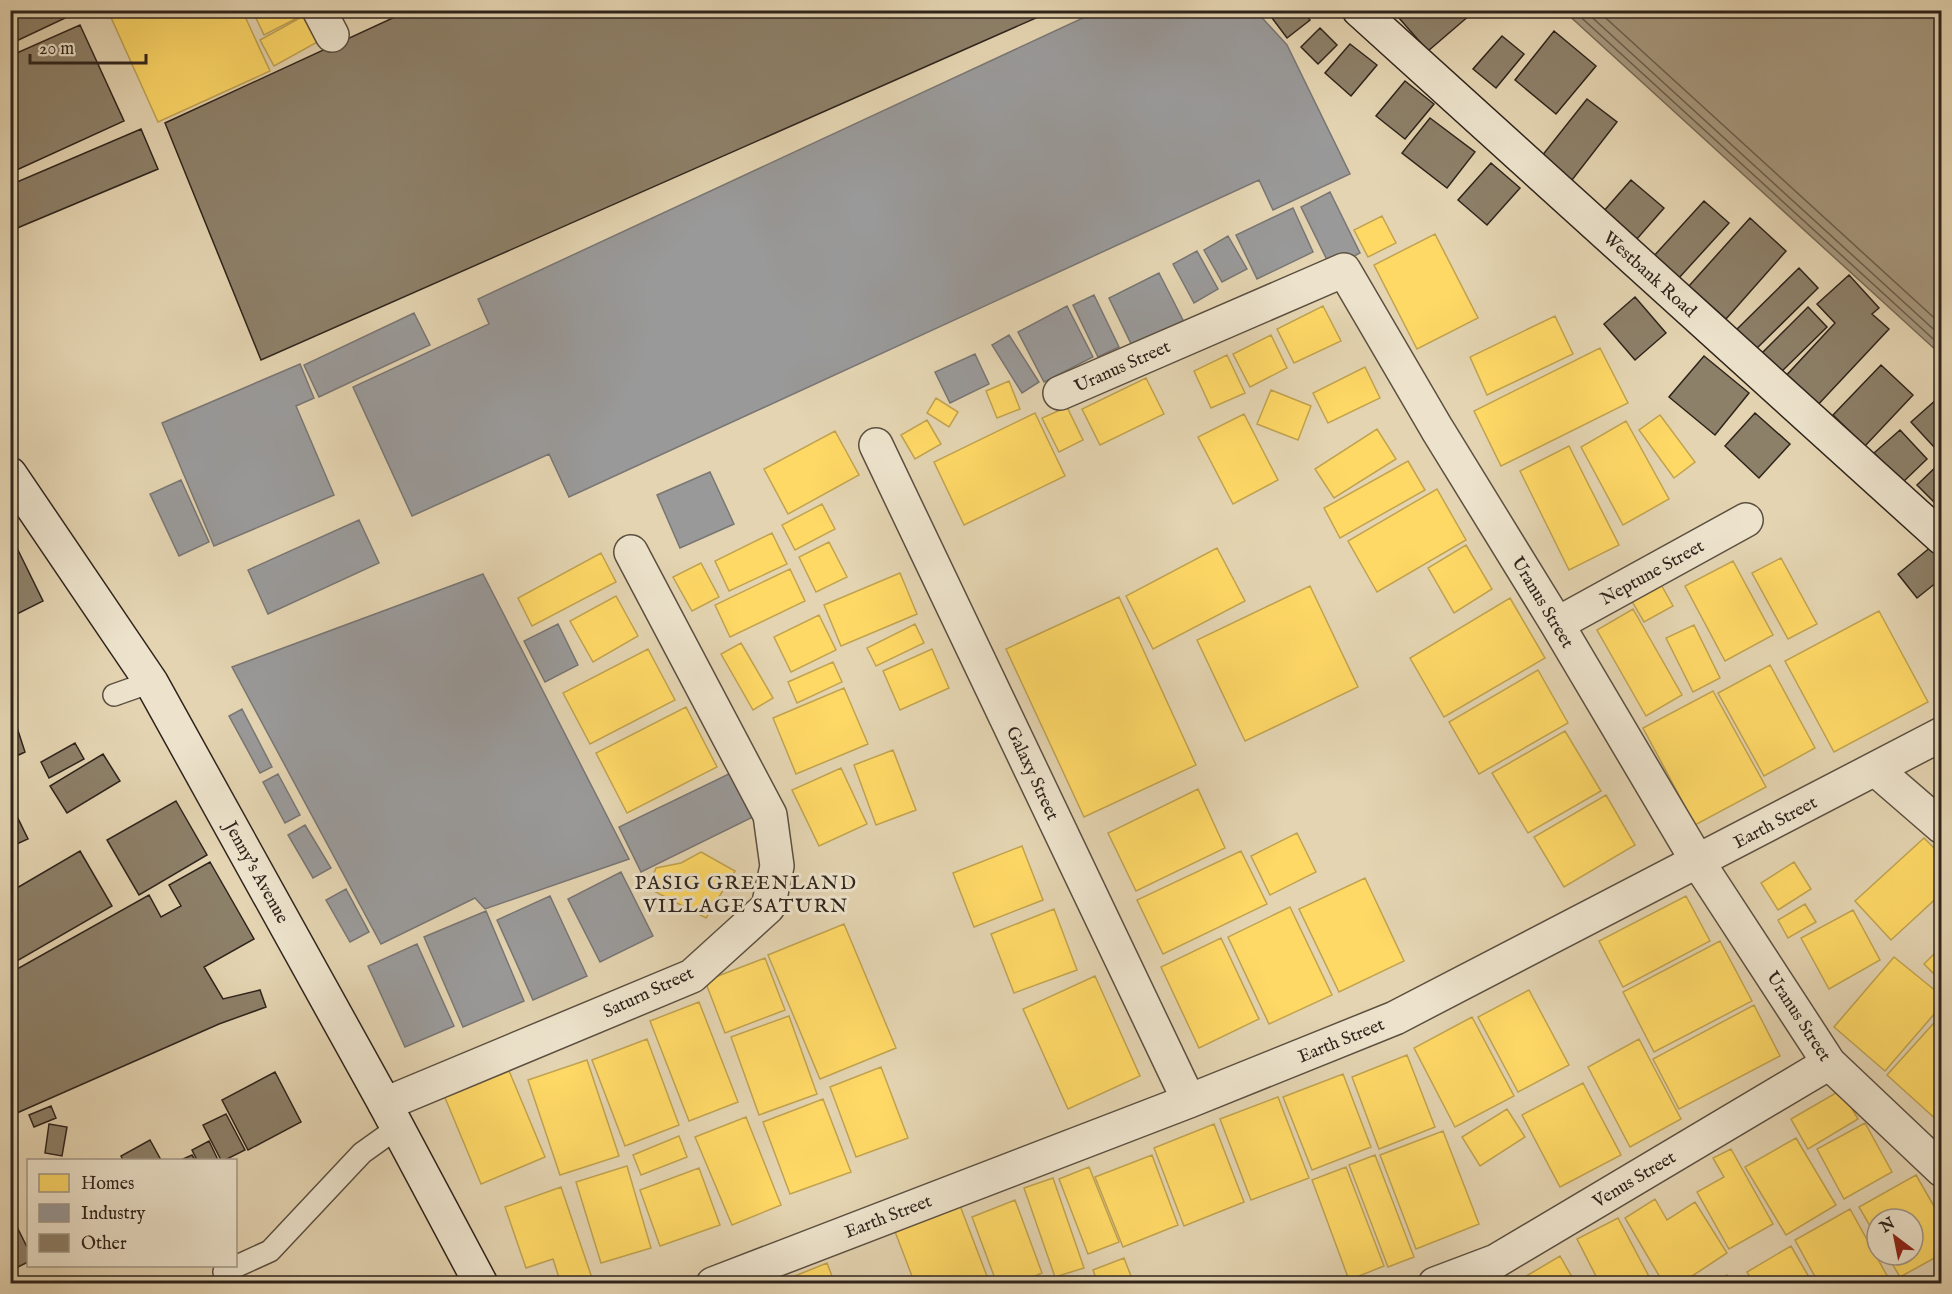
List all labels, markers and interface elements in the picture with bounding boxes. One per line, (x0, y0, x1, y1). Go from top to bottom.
scale bar (30, 27, 146, 65)
text: 20 m (39, 38, 74, 61)
street label: Westbank Road (1597, 227, 1701, 323)
street label: Uranus Street (1071, 336, 1174, 399)
street label: Neptune Street (1597, 535, 1709, 611)
street label: Uranus Street (1505, 553, 1578, 653)
street label: Galaxy Street (1000, 723, 1063, 824)
street label: Earth Street (1730, 792, 1821, 855)
street label: Jenny's Avenue (217, 816, 293, 928)
district label: PASIG GREENLAND VILLAGE SATURN (635, 871, 857, 919)
street label: Saturn Street (600, 962, 698, 1024)
street label: Uranus Street (1760, 967, 1835, 1066)
street label: Earth Street (1295, 1014, 1388, 1069)
street label: Venus Street (1588, 1147, 1681, 1215)
legend (27, 1159, 237, 1267)
text: Homes (81, 1173, 134, 1196)
street label: Earth Street (842, 1190, 935, 1244)
text: Industry (81, 1203, 145, 1226)
north arrow (1865, 1207, 1925, 1267)
text: N (1876, 1214, 1899, 1239)
text: Other (81, 1233, 127, 1256)

